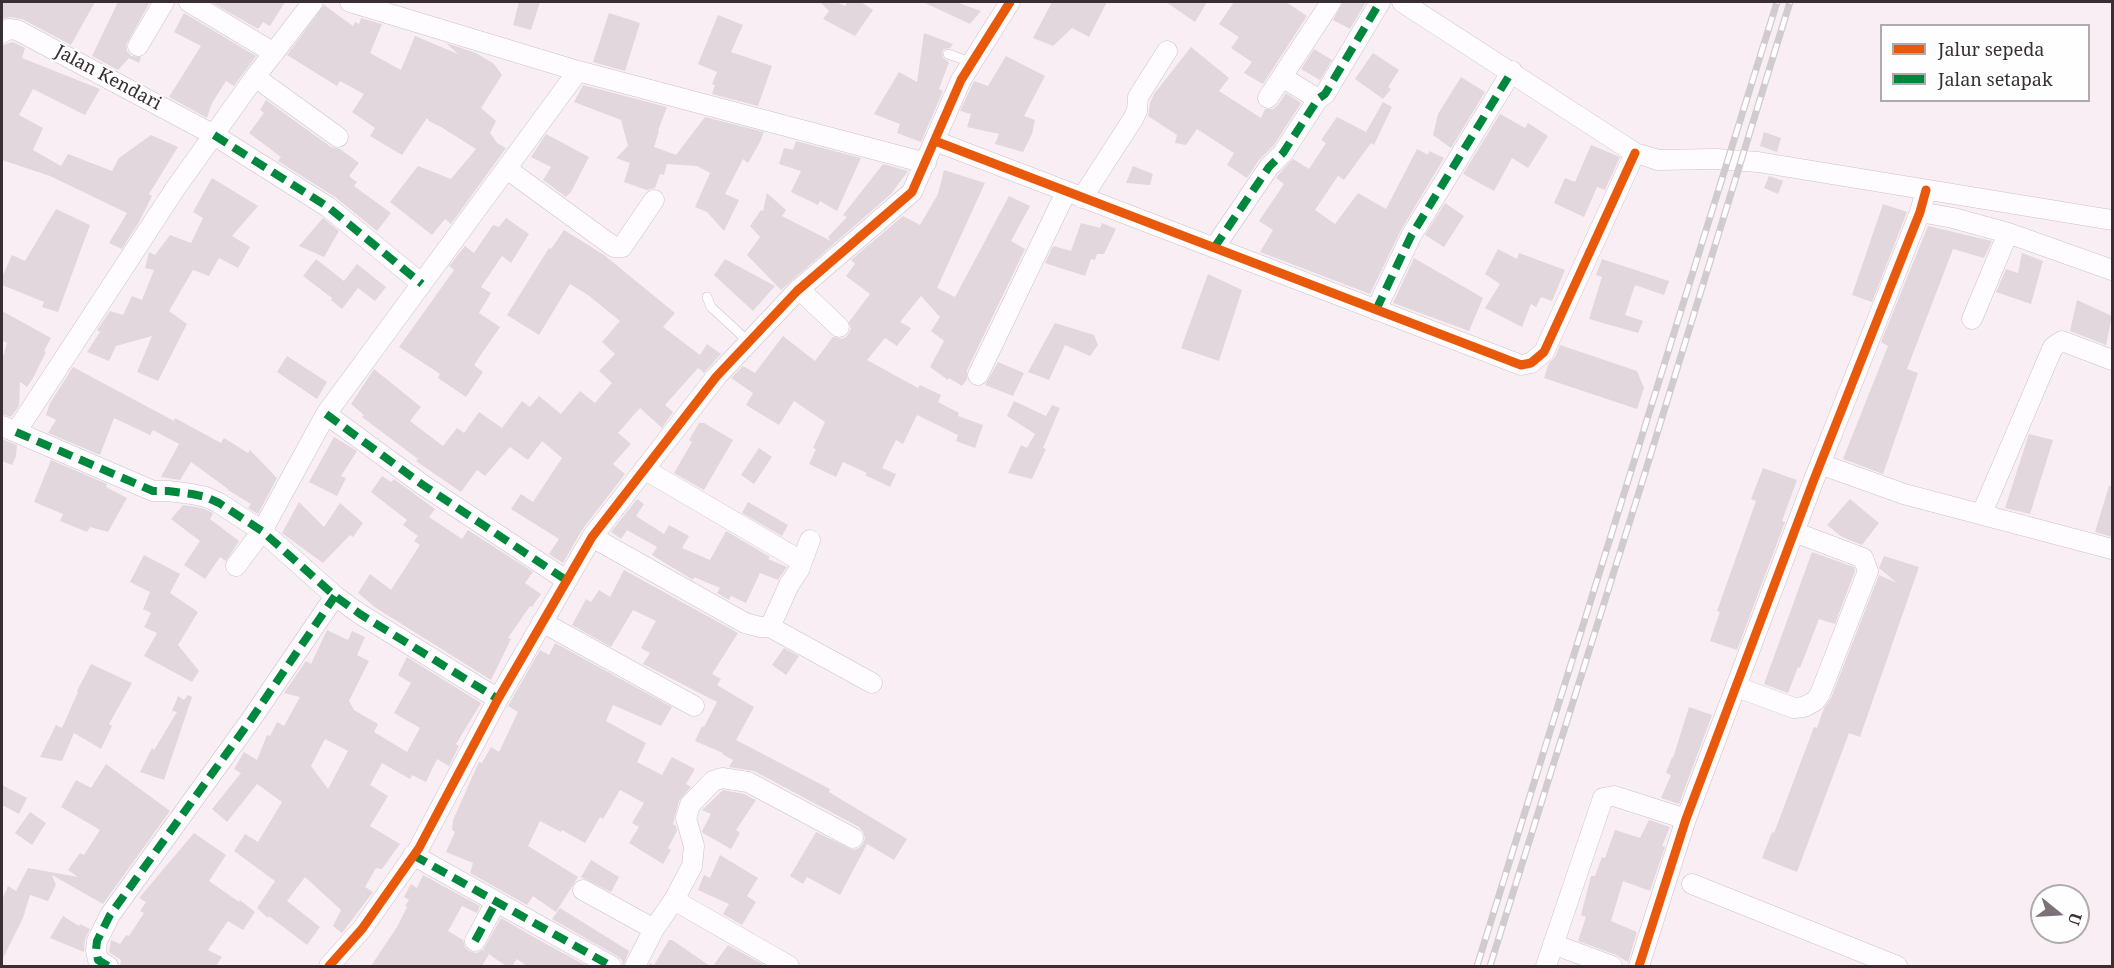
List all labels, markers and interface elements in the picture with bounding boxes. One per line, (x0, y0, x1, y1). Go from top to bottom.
legend (1880, 24, 2090, 102)
text: Jalur sepeda (1938, 37, 2044, 61)
street label: Jalan Kendari (51, 41, 165, 115)
text: Jalan setapak (1938, 67, 2053, 91)
north arrow (2030, 884, 2090, 944)
text: U (2063, 910, 2088, 928)

